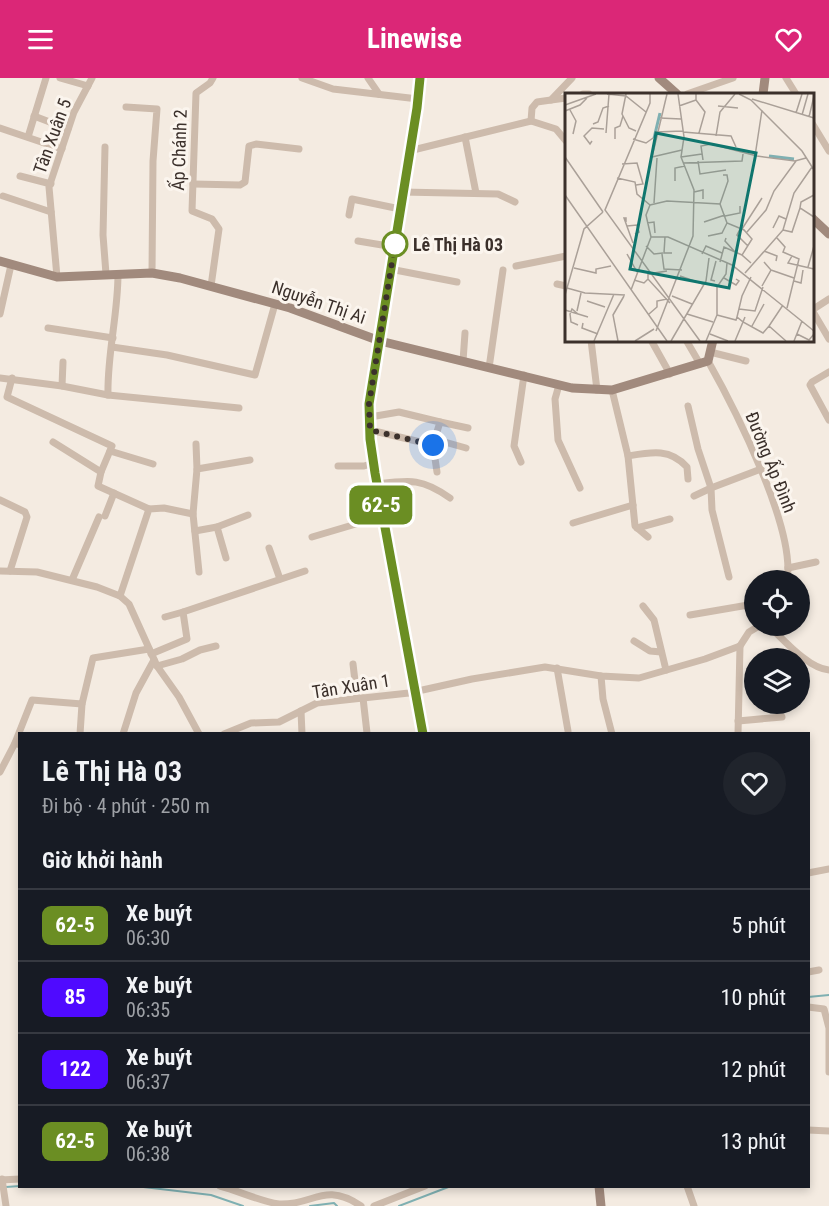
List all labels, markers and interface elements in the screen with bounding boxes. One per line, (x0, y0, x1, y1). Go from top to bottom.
icon: menu (24, 23, 57, 56)
text: Linewise (367, 23, 462, 55)
icon: heart (772, 23, 805, 56)
inset map (565, 93, 814, 342)
street label: Tân Xuân 5 (29, 95, 75, 177)
street label: Ấp Chánh 2 (166, 109, 191, 191)
marker: Lê Thị Hà 03 (382, 231, 408, 257)
place label: Lê Thị Hà 03 (413, 234, 503, 255)
street label: Nguyễn Thị Ai (269, 276, 369, 328)
street label: Đường Ấp Đình (741, 408, 802, 515)
your location (418, 430, 448, 460)
line badge: 62-5 (339, 486, 423, 524)
text: 62-5 (361, 493, 401, 517)
map controls (744, 570, 810, 714)
button: locate (744, 570, 810, 636)
button: layers (744, 648, 810, 714)
street label: Tân Xuân 1 (311, 669, 391, 703)
button: heart (723, 752, 786, 815)
text: Lê Thị Hà 03 (42, 755, 182, 788)
text: Đi bộ · 4 phút · 250 m (42, 794, 210, 818)
text: Giờ khởi hành (42, 848, 163, 873)
text: Xe buýt (126, 901, 192, 926)
text: 62-5 (55, 913, 95, 937)
text: 5 phút (731, 913, 786, 938)
text: 06:30 (126, 926, 170, 950)
text: Xe buýt (126, 973, 192, 998)
text: 85 (64, 985, 86, 1009)
text: 10 phút (721, 985, 786, 1010)
text: 06:35 (126, 998, 170, 1022)
text: Xe buýt (126, 1045, 192, 1070)
text: 122 (59, 1057, 91, 1081)
text: 12 phút (721, 1057, 786, 1082)
text: 06:37 (126, 1070, 170, 1094)
text: Xe buýt (126, 1117, 192, 1142)
text: 62-5 (55, 1129, 95, 1153)
text: 13 phút (721, 1129, 786, 1154)
text: 06:38 (126, 1142, 170, 1166)

